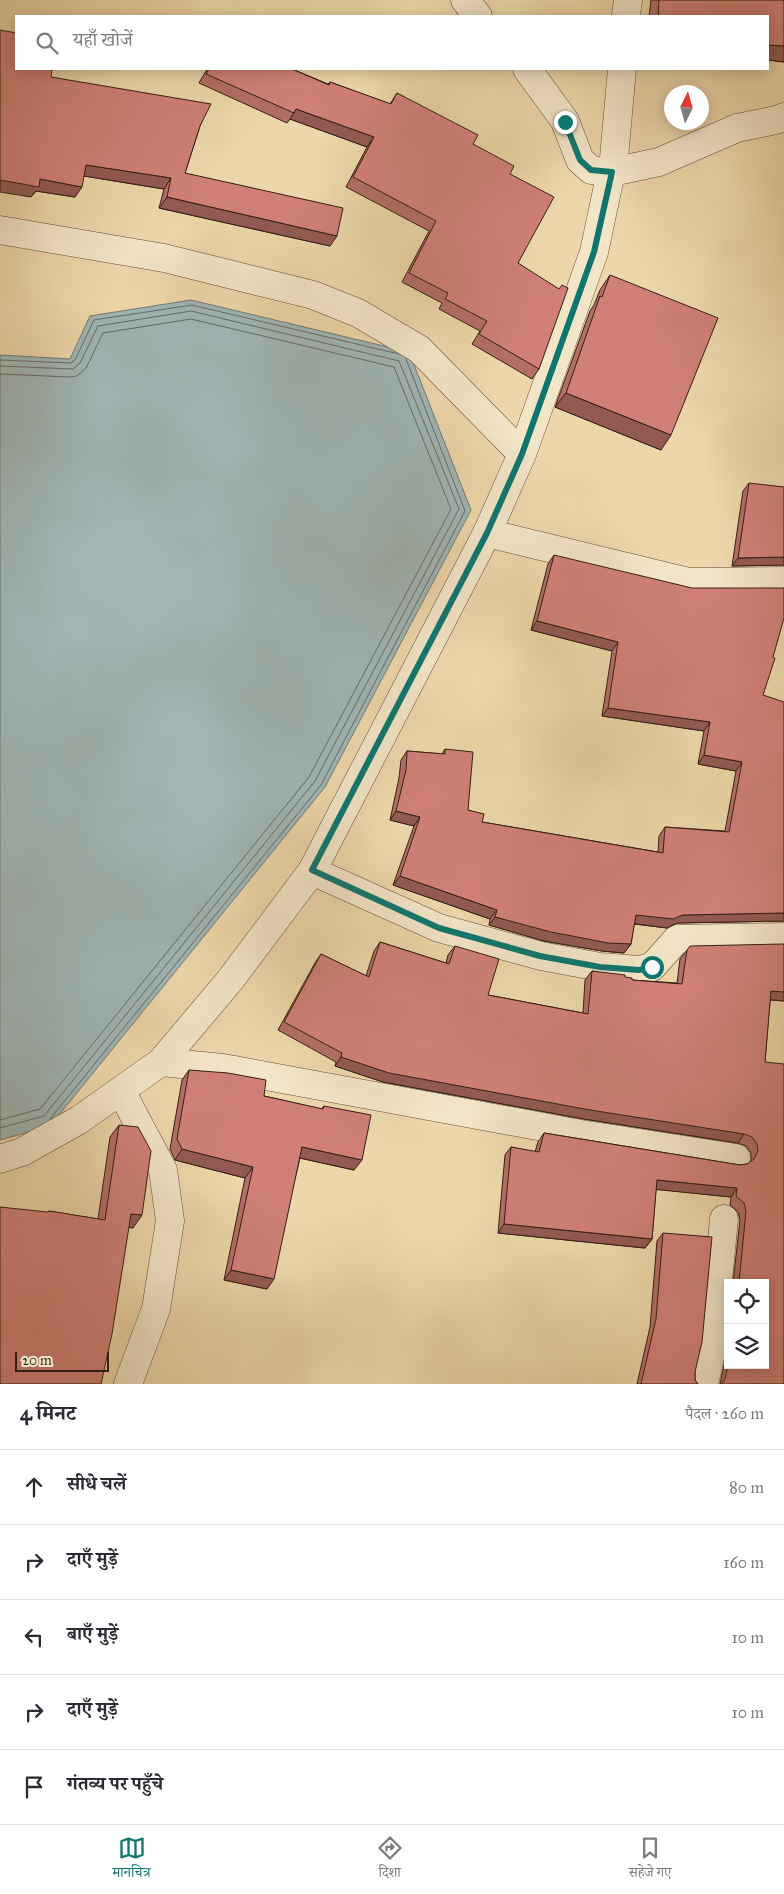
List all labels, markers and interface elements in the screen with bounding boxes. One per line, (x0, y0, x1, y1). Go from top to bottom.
search box (15, 15, 769, 70)
text: यहाँ खोजें (73, 28, 133, 51)
icon: search (33, 29, 61, 57)
north arrow (664, 85, 709, 130)
route end (554, 111, 577, 134)
route start (641, 956, 664, 979)
map controls (724, 1279, 769, 1369)
button: locate (724, 1279, 769, 1324)
button: layers (724, 1324, 769, 1369)
scale bar (15, 1349, 109, 1372)
text: 20 m (22, 1352, 52, 1369)
text: 4 मिनट (20, 1400, 76, 1426)
text: पैदल · 260 m (685, 1404, 764, 1423)
text: सीधे चलें (67, 1472, 126, 1495)
icon: ahead (20, 1473, 48, 1501)
text: 80 m (729, 1478, 764, 1497)
text: दाएँ मुड़ें (67, 1547, 118, 1570)
icon: right (20, 1548, 48, 1576)
text: 160 m (723, 1553, 764, 1572)
text: बाएँ मुड़ें (67, 1622, 118, 1645)
icon: left (20, 1623, 48, 1651)
text: 10 m (732, 1628, 764, 1647)
text: दाएँ मुड़ें (67, 1697, 118, 1720)
icon: right (20, 1698, 48, 1726)
text: 10 m (732, 1703, 764, 1722)
text: गंतव्य पर पहुँचे (67, 1772, 163, 1795)
icon: arrive (20, 1773, 48, 1801)
tab: मानचित्र (113, 1834, 151, 1886)
tab: दिशा (376, 1834, 404, 1886)
tab: सहेजे गए (629, 1834, 671, 1886)

